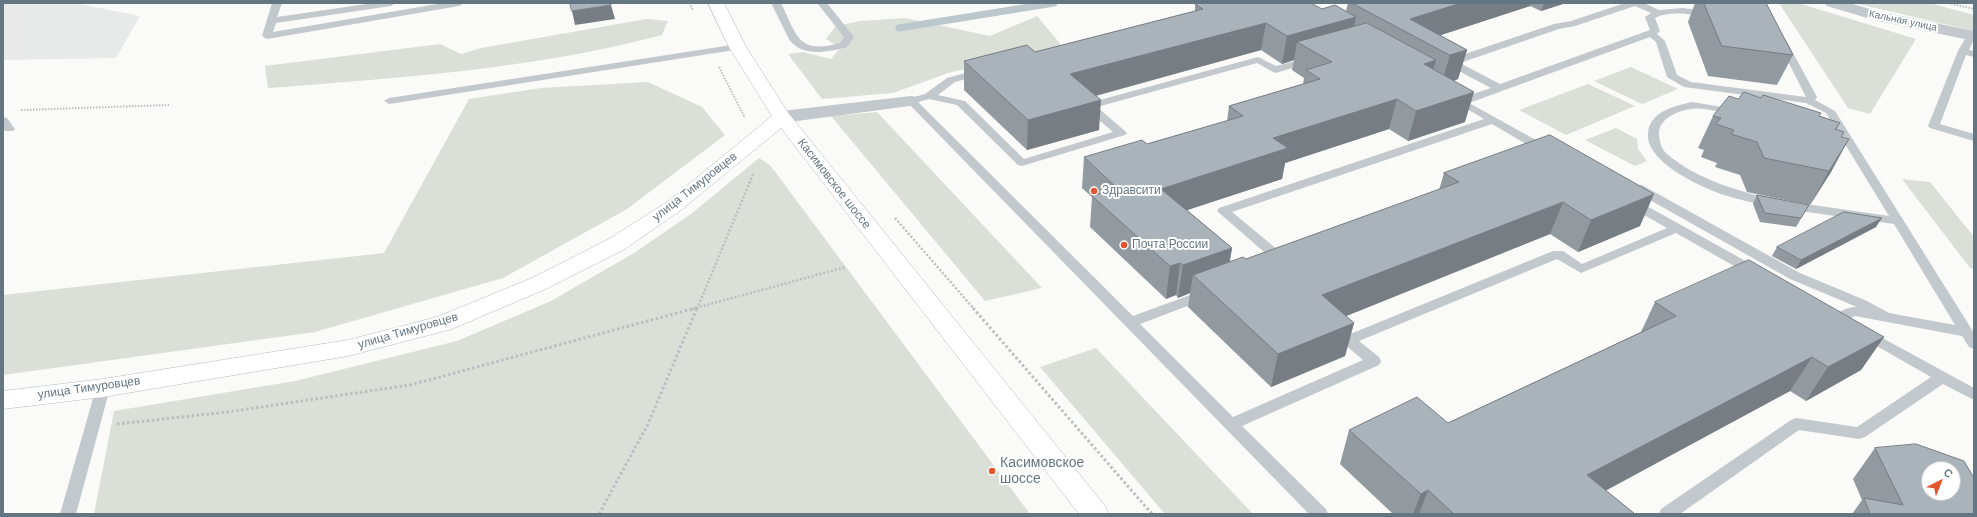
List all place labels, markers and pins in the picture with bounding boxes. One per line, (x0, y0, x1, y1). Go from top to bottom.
place label: Здравсити (1102, 184, 1161, 198)
marker: Здравсити (1089, 186, 1099, 196)
place label: Почта России (1132, 238, 1208, 252)
marker: Почта России (1119, 240, 1129, 250)
place label: Касимовское шоссе (1000, 455, 1084, 488)
marker: Касимовское шоссе (987, 466, 997, 476)

